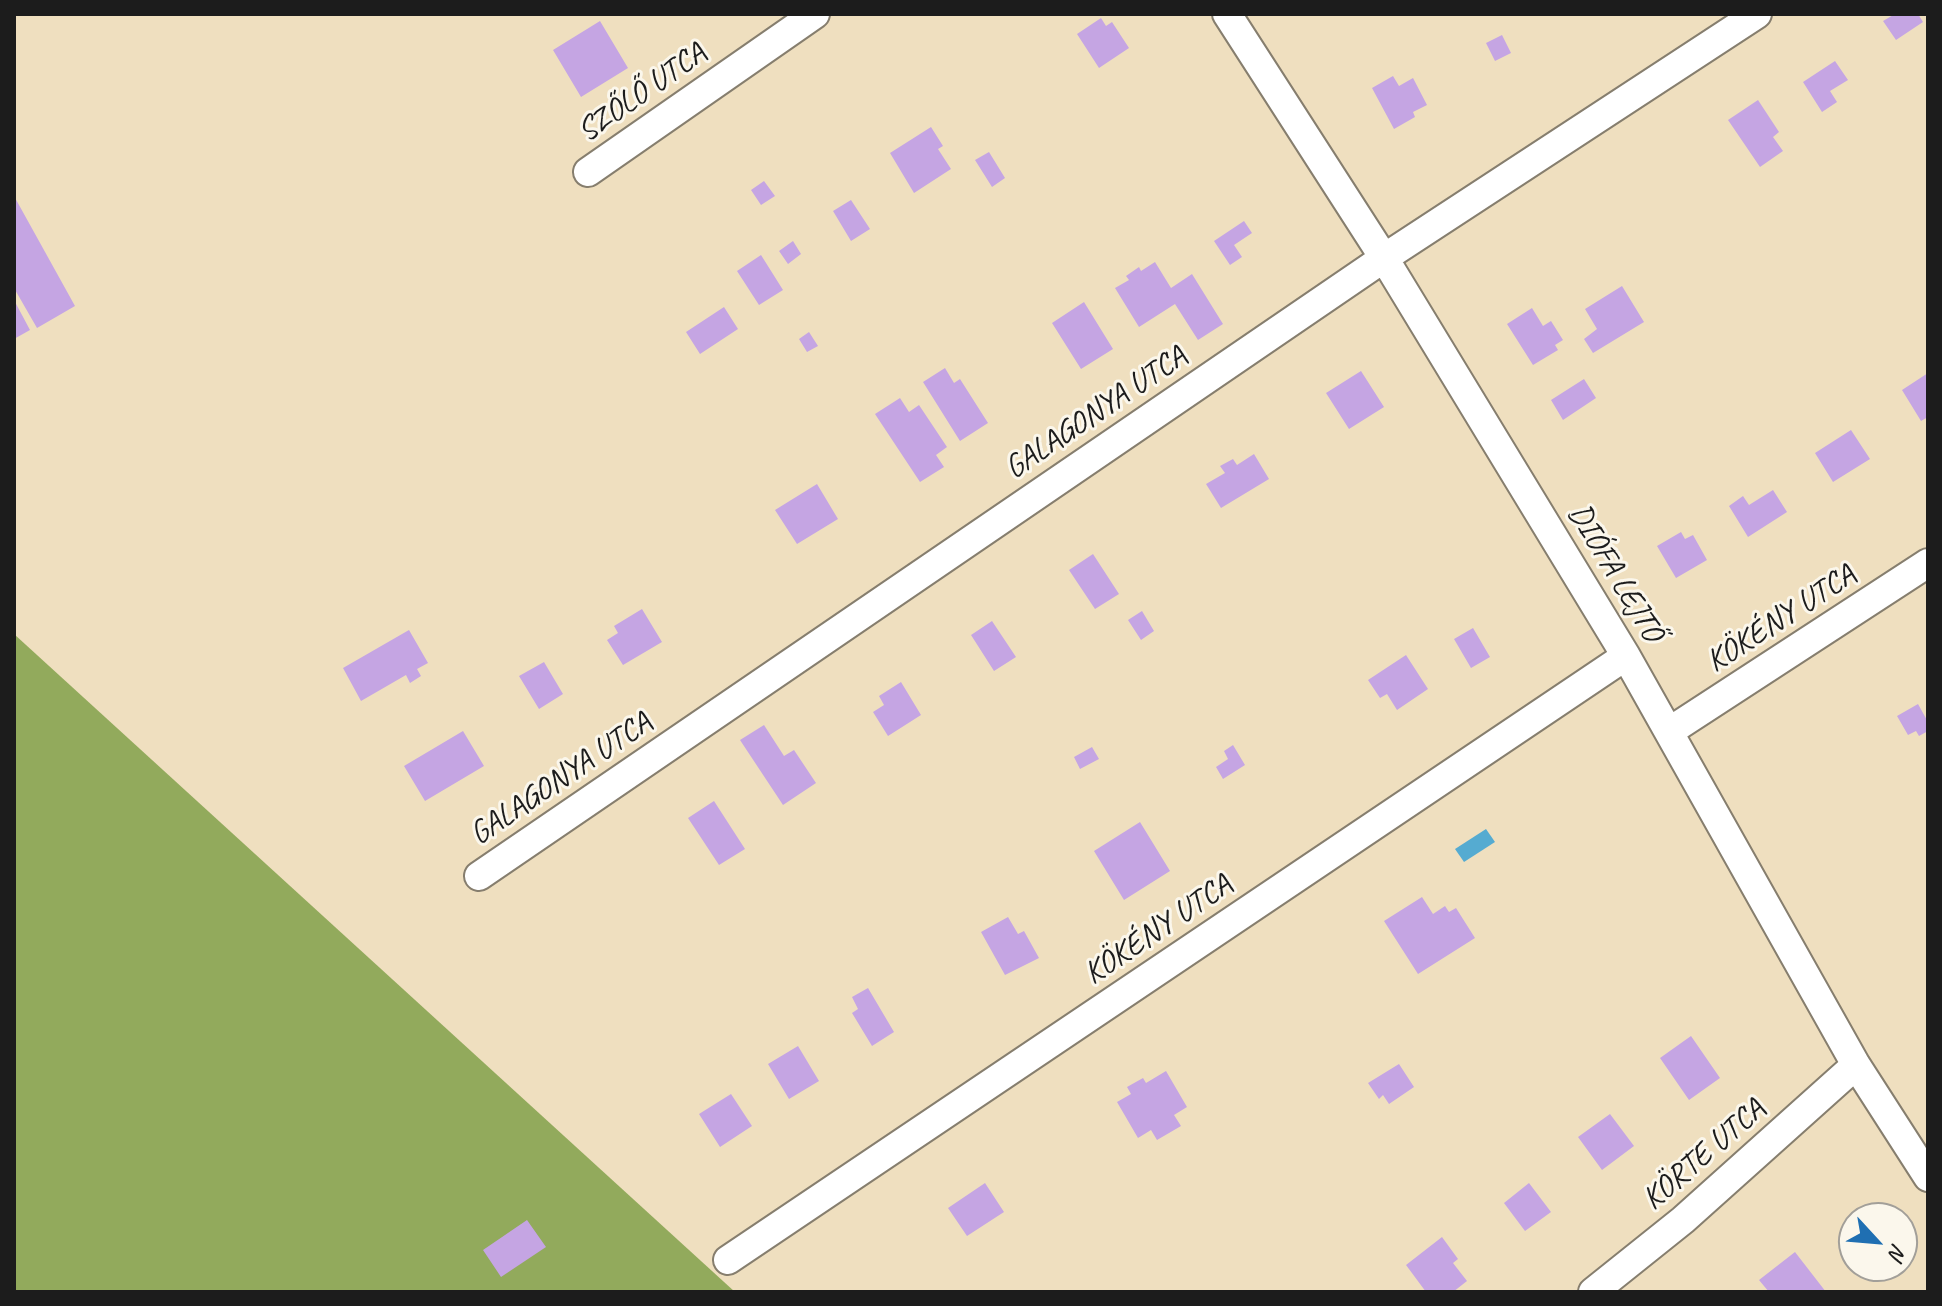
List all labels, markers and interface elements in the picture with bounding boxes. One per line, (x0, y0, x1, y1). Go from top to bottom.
street label: SZŐLŐ UTCA (570, 35, 714, 151)
street label: GALAGONYA UTCA (998, 338, 1194, 488)
street label: DIÓFA LEJTŐ (1559, 497, 1671, 649)
street label: KÖKÉNY UTCA (1699, 557, 1863, 681)
street label: GALAGONYA UTCA (463, 704, 659, 854)
street label: KÖKÉNY UTCA (1077, 866, 1239, 994)
street label: KÖRTE UTCA (1635, 1091, 1773, 1219)
north arrow (1838, 1202, 1918, 1282)
text: N (1882, 1239, 1913, 1264)

